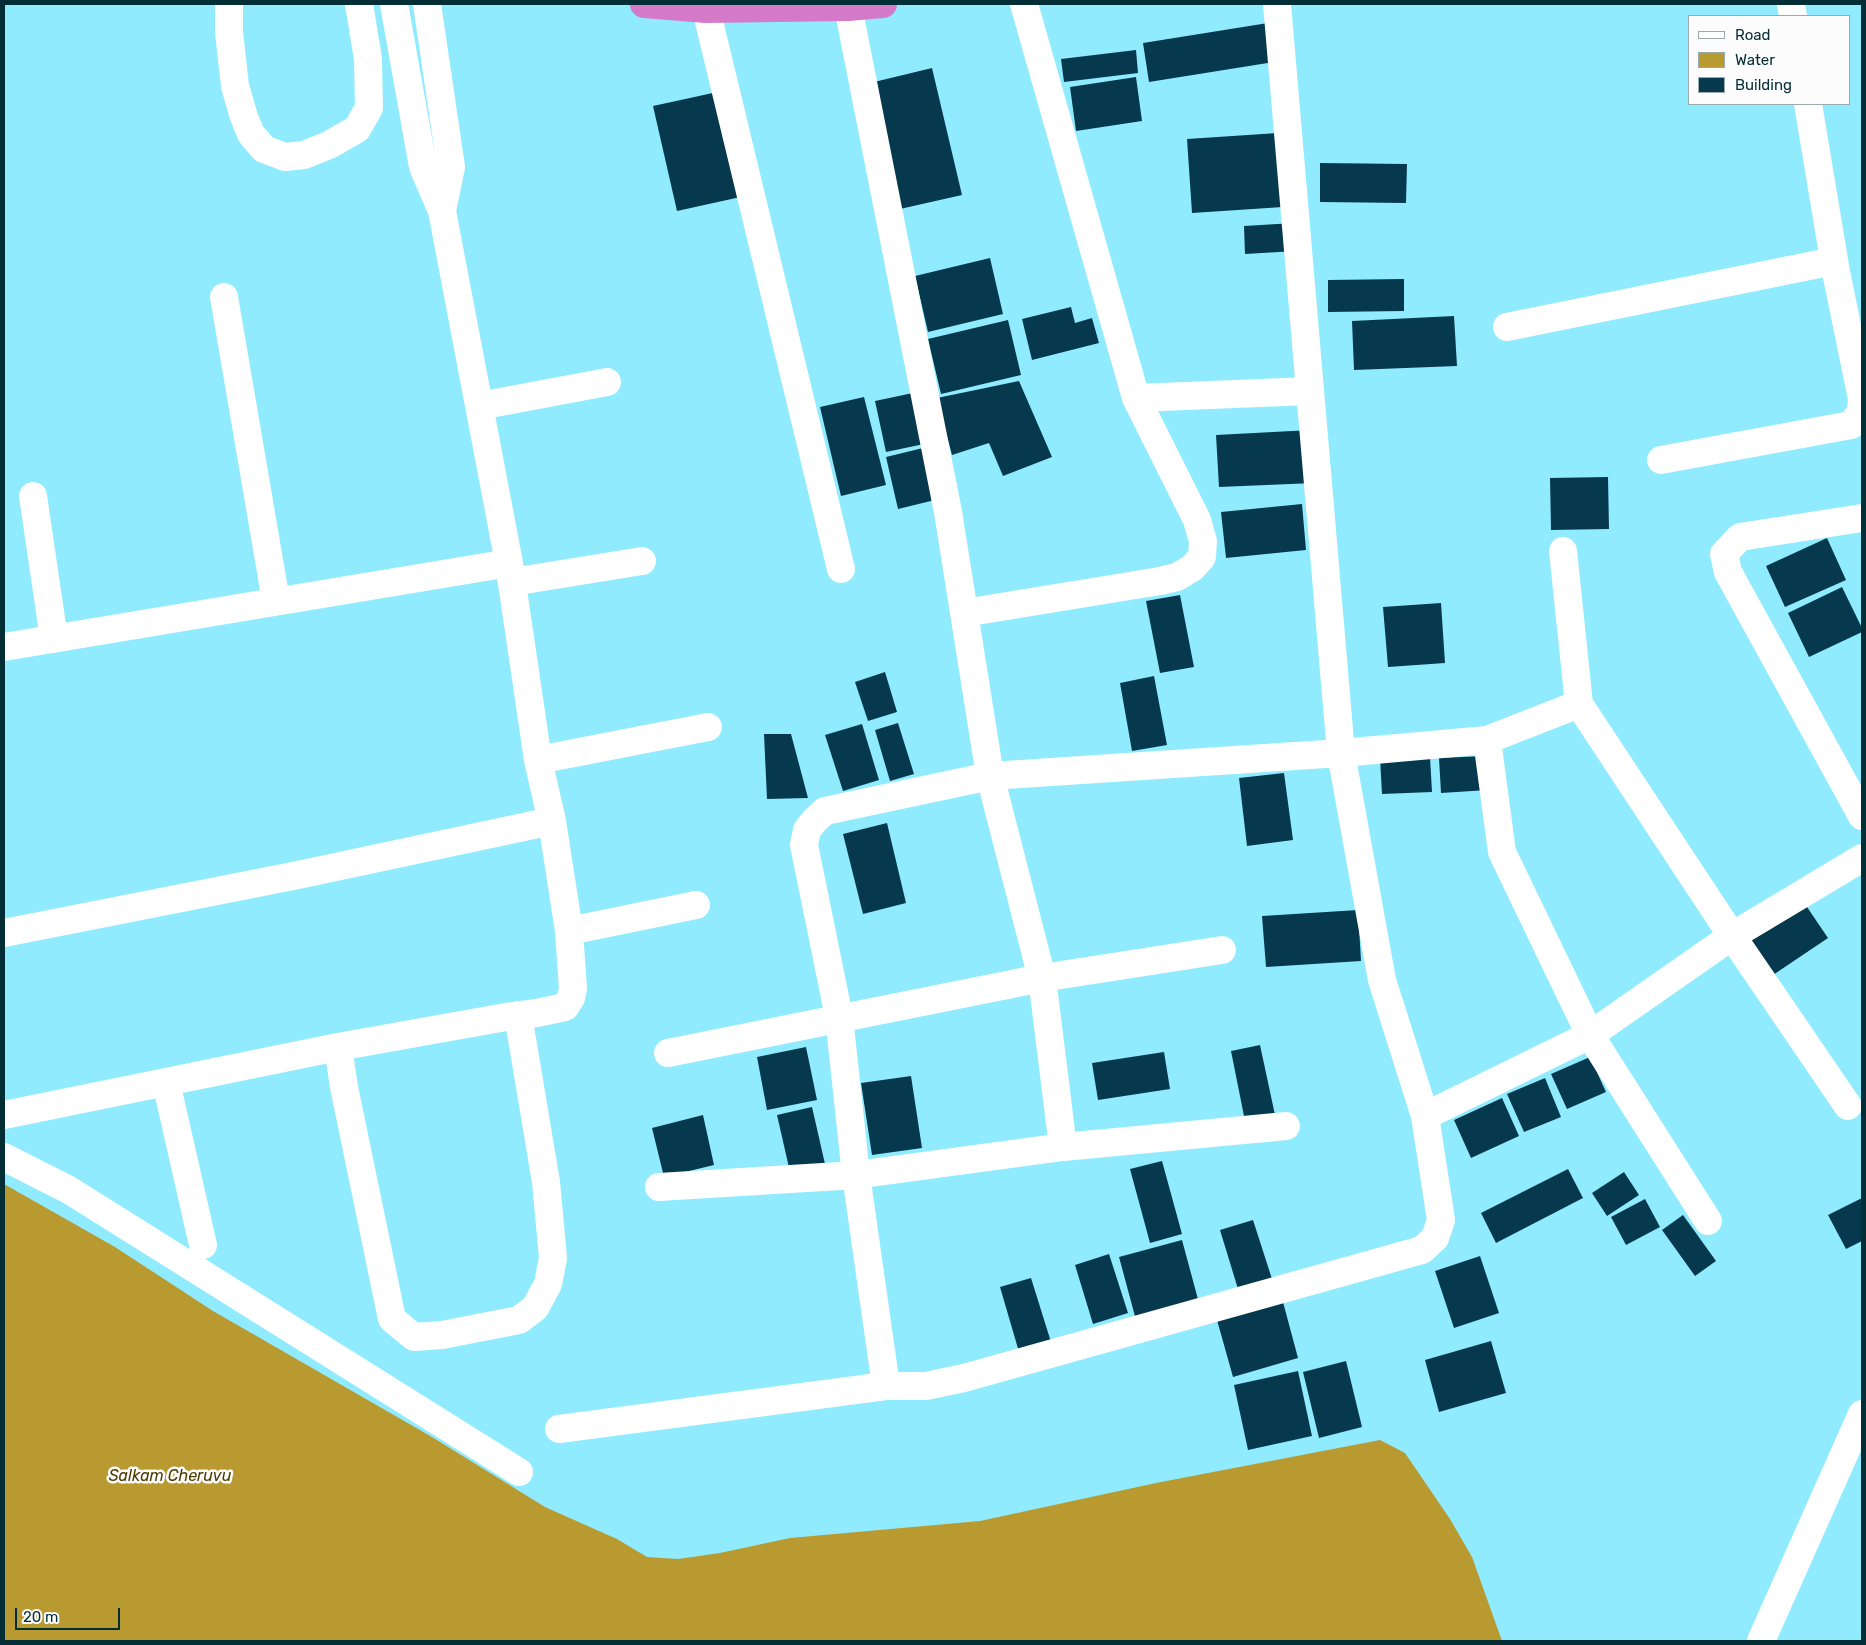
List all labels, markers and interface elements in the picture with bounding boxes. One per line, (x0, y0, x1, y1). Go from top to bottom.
legend (1688, 15, 1851, 105)
text: Road (1735, 26, 1771, 44)
text: Water (1735, 51, 1775, 69)
text: Building (1735, 76, 1792, 94)
water label: Salkam Cheruvu (109, 1466, 231, 1486)
scale bar (18, 1598, 122, 1630)
text: 20 m (23, 1608, 58, 1626)

